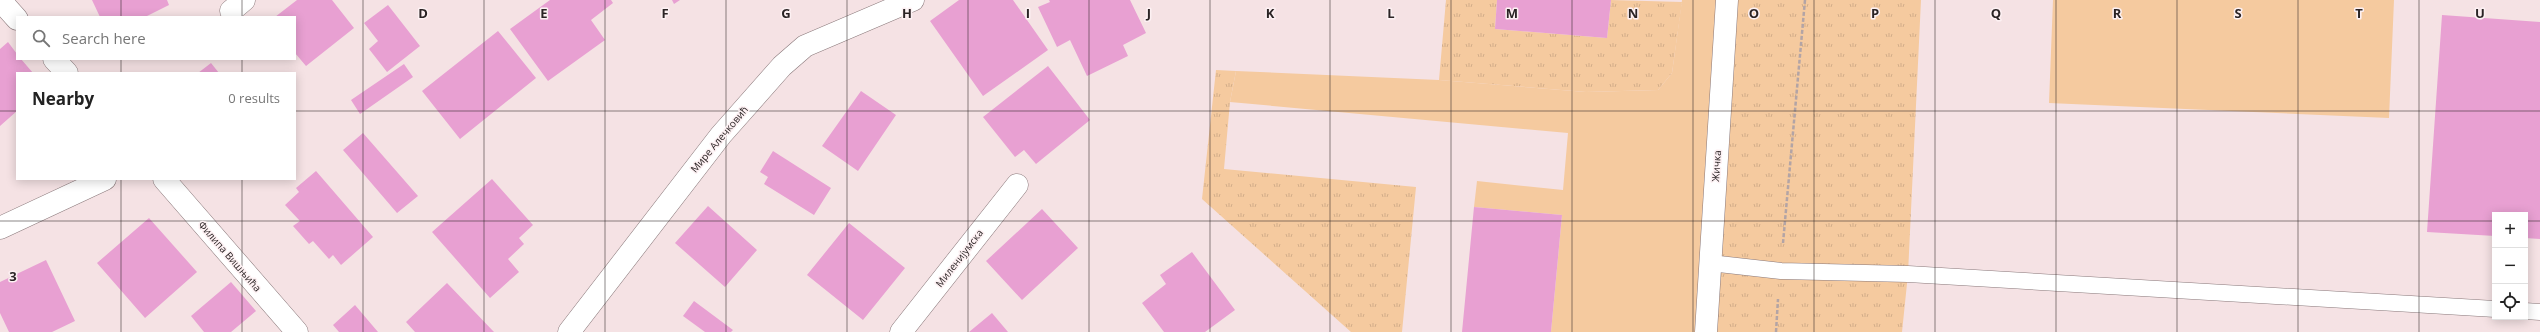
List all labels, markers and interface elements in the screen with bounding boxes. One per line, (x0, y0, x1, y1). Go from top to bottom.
text: D (418, 4, 428, 22)
text: E (540, 4, 548, 22)
text: F (661, 4, 669, 22)
text: G (781, 4, 791, 22)
text: H (902, 4, 912, 22)
text: I (1026, 4, 1030, 22)
text: J (1146, 4, 1151, 22)
text: K (1266, 4, 1275, 22)
text: L (1387, 4, 1395, 22)
text: M (1506, 4, 1518, 22)
text: N (1628, 4, 1638, 22)
text: O (1749, 4, 1759, 22)
text: P (1871, 4, 1879, 22)
text: Q (1991, 4, 2001, 22)
text: R (2113, 4, 2122, 22)
text: S (2234, 4, 2242, 22)
text: T (2355, 4, 2363, 22)
text: U (2475, 4, 2485, 22)
search box (16, 16, 296, 60)
icon: search (30, 27, 52, 49)
text: Search here (62, 28, 146, 48)
text: Nearby (32, 87, 94, 110)
text: 0 results (228, 89, 280, 107)
street label: Мире Алечковић (687, 103, 751, 175)
street label: Жичка (1708, 150, 1724, 182)
map controls (2492, 212, 2528, 320)
button: + (2492, 212, 2528, 248)
street label: Филипа Вишњића (195, 218, 265, 294)
street label: Миленијумска (932, 226, 986, 290)
button: − (2492, 248, 2528, 284)
text: 3 (9, 267, 17, 285)
button: locate (2492, 284, 2528, 320)

